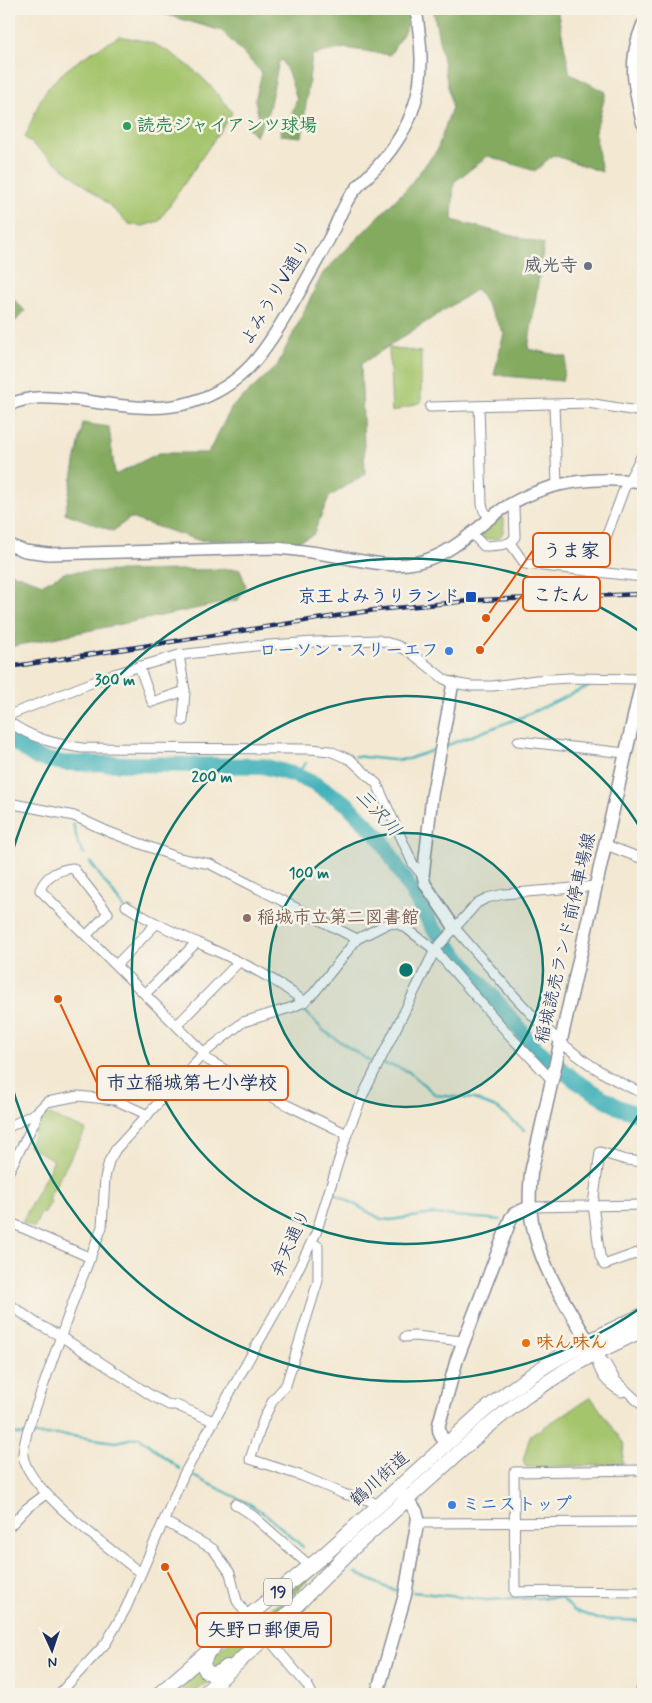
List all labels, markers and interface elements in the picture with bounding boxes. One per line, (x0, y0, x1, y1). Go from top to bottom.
place label: 読売ジャイアンツ球場 (137, 114, 317, 138)
marker: 読売ジャイアンツ球場 (121, 120, 133, 132)
street label: よみうりV通り (235, 236, 317, 350)
place label: 威光寺 (524, 254, 578, 278)
marker: 威光寺 (582, 260, 594, 272)
callout: うま家 (533, 533, 610, 567)
text: うま家 (542, 539, 600, 564)
callout: こたん (523, 577, 600, 611)
text: こたん (532, 583, 590, 608)
place label: 京王よみうりランド (298, 585, 460, 609)
marker: 京王よみうりランド (464, 590, 478, 604)
place label: ローソン・スリーエフ (259, 639, 439, 663)
marker: ローソン・スリーエフ (443, 645, 455, 657)
text: 300 m (95, 671, 135, 691)
text: 200 m (192, 768, 233, 788)
water label: 三沢川 (349, 784, 407, 842)
street label: 稲城読売ランド前停車場線 (530, 830, 602, 1046)
text: 100 m (289, 864, 329, 884)
place label: 稲城市立第二図書館 (257, 906, 419, 930)
marker: 稲城市立第二図書館 (241, 912, 253, 924)
centre of rings (397, 961, 415, 979)
callout: 市立稲城第七小学校 (97, 1066, 288, 1100)
text: 市立稲城第七小学校 (106, 1071, 278, 1096)
street label: 弁天通り (265, 1205, 317, 1281)
place label: 味ん味ん (536, 1331, 608, 1355)
marker: 味ん味ん (520, 1337, 532, 1349)
street label: 鶴川街道 (345, 1446, 415, 1512)
place label: ミニストップ (462, 1493, 572, 1517)
marker: ミニストップ (446, 1499, 458, 1511)
road number: 19 (264, 1578, 292, 1605)
callout: 矢野口郵便局 (197, 1613, 331, 1647)
text: 矢野口郵便局 (207, 1618, 321, 1643)
north arrow (28, 1626, 78, 1676)
text: N (47, 1653, 58, 1671)

